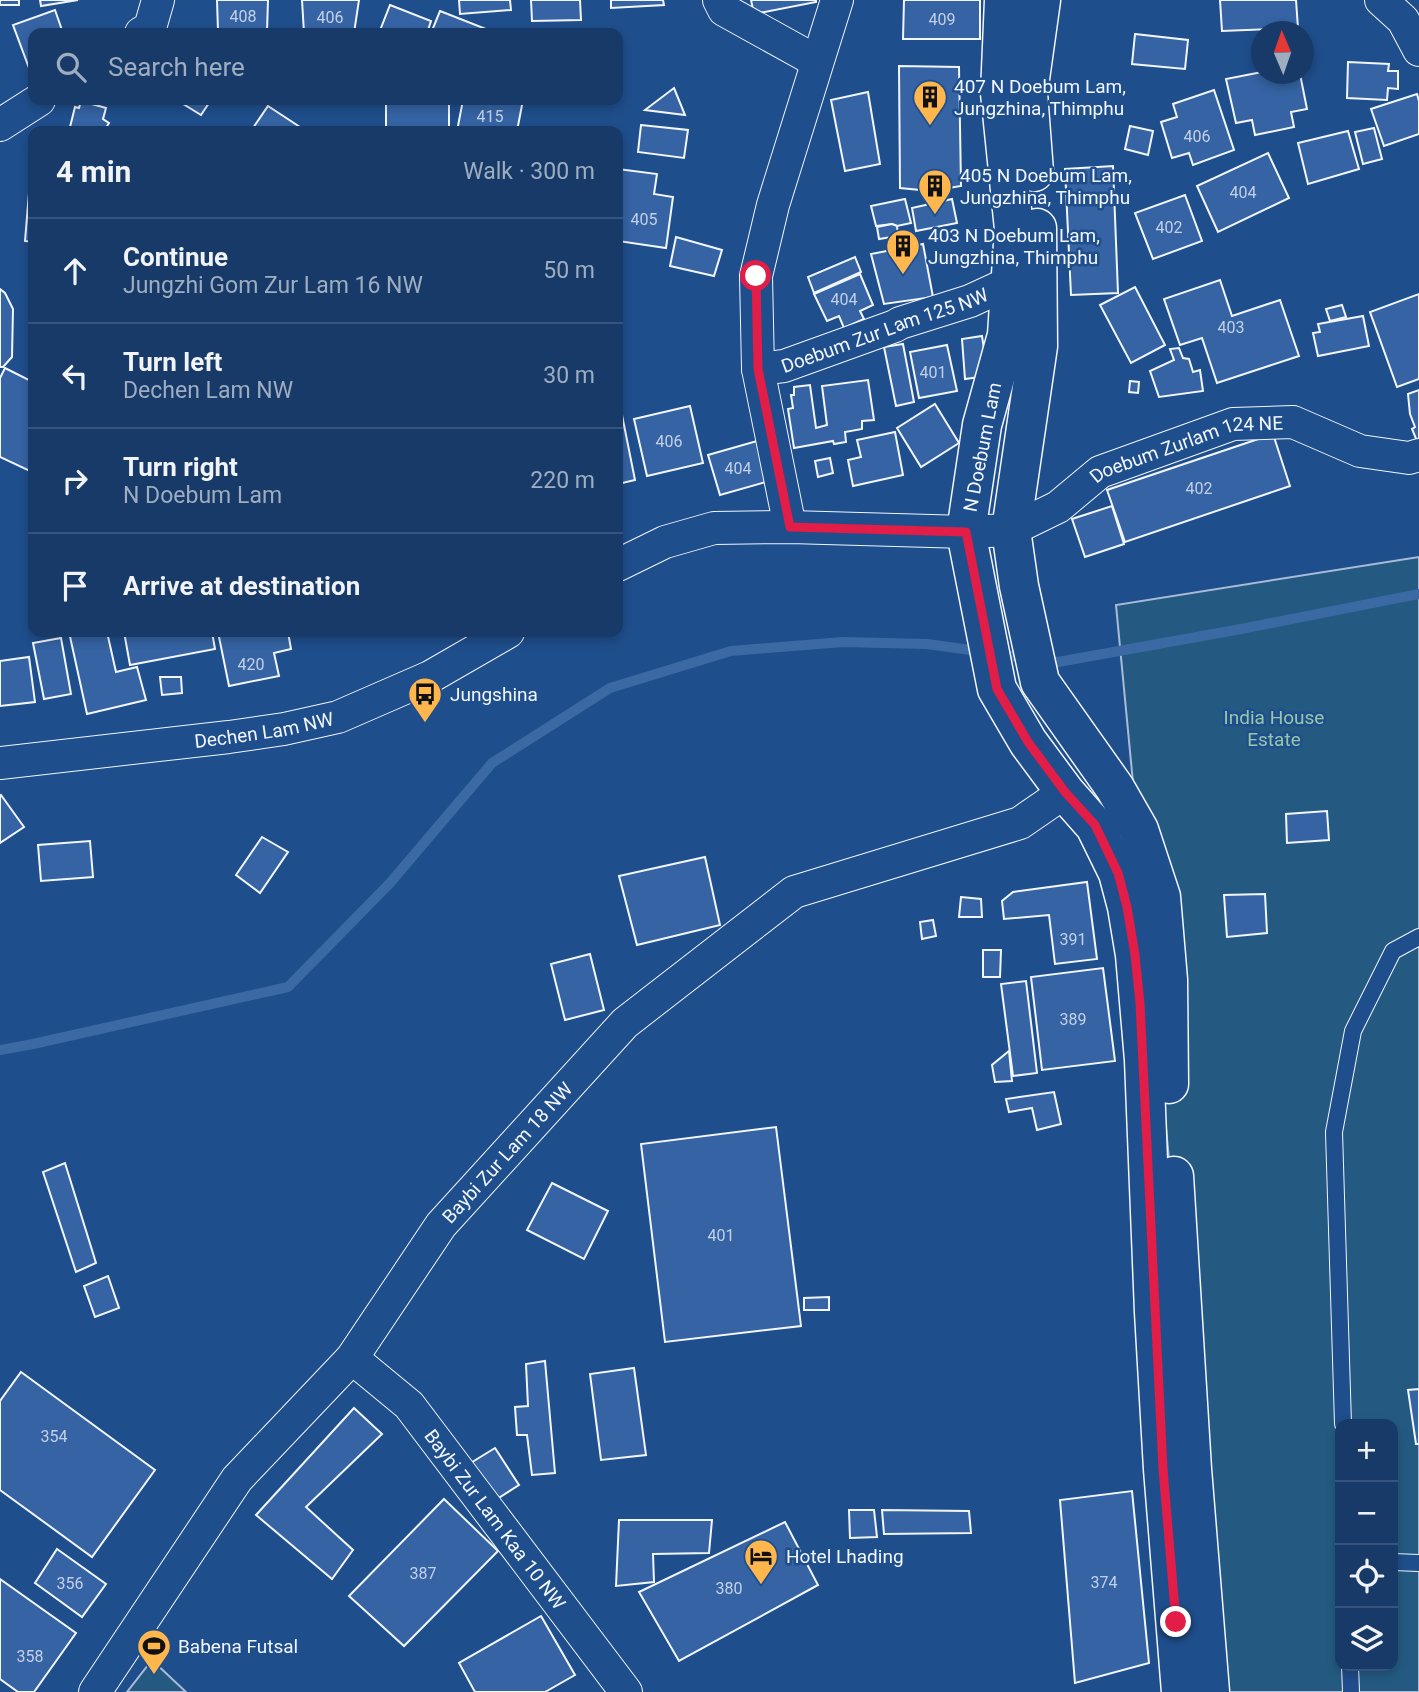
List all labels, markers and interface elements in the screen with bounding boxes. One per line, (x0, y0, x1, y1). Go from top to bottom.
house number: 408 (230, 7, 256, 26)
house number: 406 (317, 8, 343, 27)
house number: 409 (929, 10, 955, 29)
north arrow (1251, 21, 1314, 84)
search box (28, 28, 623, 105)
icon: search (52, 48, 90, 86)
text: Search here (108, 52, 245, 82)
place label: 407 N Doebum Lam, Jungzhina, Thimphu (954, 75, 1126, 120)
building icon: 407 N Doebum Lam, Jungzhina, Thimphu (911, 78, 949, 127)
house number: 415 (477, 107, 503, 126)
house number: 406 (1184, 127, 1210, 146)
text: 4 min (56, 154, 131, 189)
text: Walk · 300 m (463, 158, 595, 185)
place label: 405 N Doebum Lam, Jungzhina, Thimphu (960, 164, 1132, 209)
building icon: 405 N Doebum Lam, Jungzhina, Thimphu (916, 167, 954, 216)
house number: 404 (1230, 183, 1256, 202)
house number: 405 (631, 210, 657, 229)
house number: 402 (1156, 218, 1182, 237)
place label: 403 N Doebum Lam, Jungzhina, Thimphu (928, 224, 1100, 269)
building icon: 403 N Doebum Lam, Jungzhina, Thimphu (884, 227, 922, 276)
text: Continue (123, 242, 228, 272)
icon: ahead (56, 252, 94, 290)
text: 50 m (543, 257, 595, 284)
route start (740, 260, 771, 291)
text: Jungzhi Gom Zur Lam 16 NW (123, 272, 423, 299)
street label: Doebum Zur Lam 125 NW (778, 283, 992, 378)
house number: 404 (831, 290, 857, 309)
house number: 403 (1218, 318, 1244, 337)
text: Turn left (123, 347, 222, 377)
icon: left (56, 357, 94, 395)
text: 30 m (543, 362, 595, 389)
house number: 401 (920, 363, 946, 382)
text: Dechen Lam NW (123, 377, 293, 404)
street label: N Doebum Lam (959, 380, 1006, 514)
street label: Doebum Zurlam 124 NE (1085, 411, 1284, 488)
house number: 406 (656, 432, 682, 451)
text: Turn right (123, 452, 238, 482)
house number: 404 (725, 459, 751, 478)
icon: right (56, 462, 94, 500)
text: 220 m (530, 467, 595, 494)
house number: 402 (1186, 479, 1212, 498)
text: N Doebum Lam (123, 482, 282, 509)
icon: arrive (56, 567, 94, 605)
text: Arrive at destination (123, 571, 360, 601)
house number: 420 (238, 655, 264, 674)
bus stop icon: Jungshina (406, 675, 444, 724)
place label: Jungshina (450, 683, 538, 706)
park label: India House Estate (1224, 706, 1324, 751)
street label: Dechen Lam NW (193, 707, 336, 753)
house number: 391 (1060, 930, 1086, 949)
house number: 389 (1060, 1010, 1086, 1029)
street label: Baybi Zur Lam 18 NW (437, 1078, 577, 1228)
house number: 401 (708, 1226, 734, 1245)
map controls (1335, 1419, 1398, 1671)
button: + (1335, 1419, 1398, 1482)
street label: Baybi Zur Lam Kaa 10 NW (419, 1425, 570, 1614)
house number: 354 (41, 1427, 67, 1446)
button: − (1335, 1482, 1398, 1545)
hotel icon: Hotel Lhading (742, 1537, 780, 1586)
place label: Hotel Lhading (786, 1545, 904, 1568)
button: locate (1335, 1545, 1398, 1608)
house number: 387 (410, 1564, 436, 1583)
house number: 374 (1091, 1573, 1117, 1592)
house number: 356 (57, 1574, 83, 1593)
house number: 380 (716, 1579, 742, 1598)
route end (1160, 1606, 1191, 1637)
button: layers (1335, 1608, 1398, 1671)
sports icon: Babena Futsal (135, 1627, 173, 1676)
place label: Babena Futsal (178, 1635, 298, 1658)
house number: 358 (17, 1647, 43, 1666)

